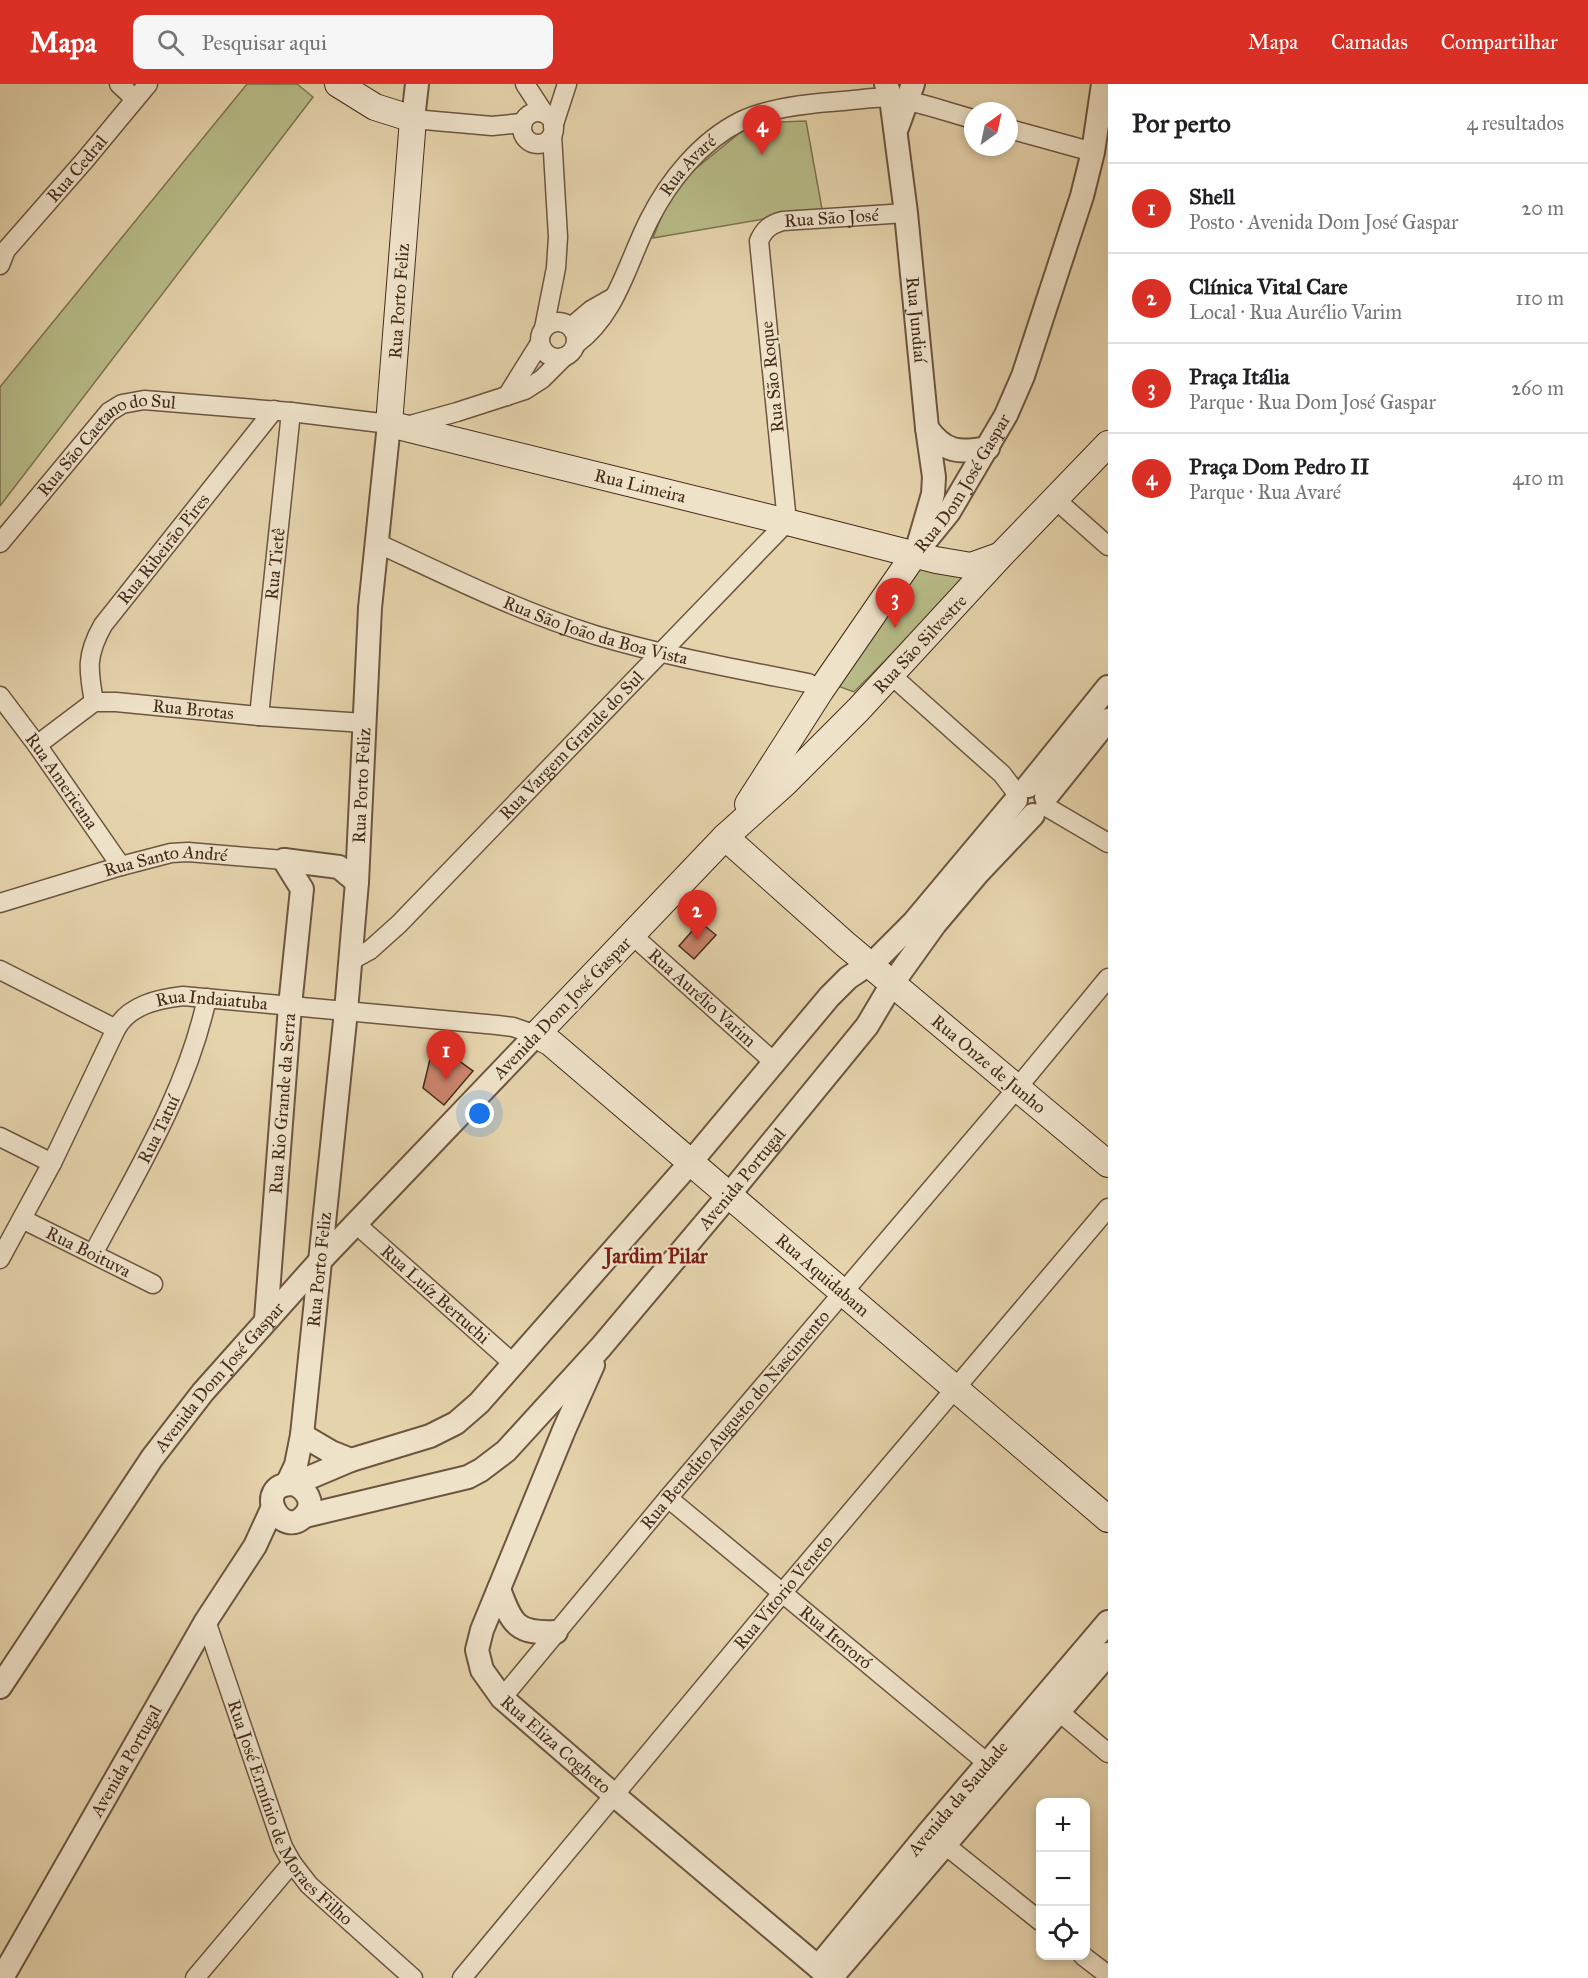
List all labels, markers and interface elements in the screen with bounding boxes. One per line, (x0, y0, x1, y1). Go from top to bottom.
search box (133, 15, 553, 69)
text: Mapa (30, 25, 97, 60)
icon: search (154, 26, 187, 59)
text: Pesquisar aqui (202, 29, 327, 56)
text: Mapa (1248, 29, 1298, 55)
text: Camadas (1331, 29, 1408, 55)
text: Compartilhar (1441, 29, 1558, 55)
north arrow (964, 102, 1018, 156)
pin: 4 (742, 106, 782, 155)
text: Por perto (1132, 107, 1231, 139)
text: 4 resultados (1466, 111, 1564, 135)
street label: Rua Avaré (655, 129, 721, 200)
street label: Rua Cedral (42, 131, 112, 207)
text: Shell (1189, 183, 1235, 210)
text: 1 (1148, 196, 1155, 220)
text: 20 m (1521, 196, 1564, 220)
street label: Rua São José (783, 204, 880, 232)
text: Posto · Avenida Dom José Gaspar (1189, 210, 1458, 234)
street label: Rua Porto Feliz (384, 242, 414, 360)
text: Clínica Vital Care (1189, 273, 1348, 300)
street label: Rua Jundiaí (901, 276, 932, 365)
text: 2 (1147, 286, 1156, 310)
text: 110 m (1516, 286, 1564, 310)
text: Local · Rua Aurélio Varim (1189, 300, 1402, 324)
street label: Rua São Roque (755, 320, 790, 434)
text: Praça Itália (1189, 363, 1290, 390)
text: 3 (1148, 376, 1156, 400)
text: 260 m (1511, 376, 1564, 400)
street label: Rua São Caetano do Sul (33, 389, 177, 501)
text: Parque · Rua Dom José Gaspar (1189, 390, 1436, 414)
street label: Rua Dom José Gaspar (910, 410, 1015, 557)
text: Praça Dom Pedro II (1189, 453, 1369, 480)
street label: Rua Limeira (592, 464, 689, 508)
text: 4 (1146, 466, 1157, 490)
text: 410 m (1512, 466, 1564, 490)
text: Parque · Rua Avaré (1189, 480, 1341, 504)
street label: Rua Ribeirão Pires (113, 489, 214, 609)
street label: Rua Tietê (260, 527, 290, 601)
pin: 3 (876, 578, 914, 628)
street label: Rua São Silvestre (868, 590, 972, 698)
street label: Rua São João da Boa Vista (500, 591, 690, 670)
street label: Rua Vargem Grande do Sul (494, 666, 648, 825)
street label: Rua Brotas (151, 695, 235, 724)
street label: Rua Porto Feliz (348, 727, 375, 844)
street label: Rua Americana (21, 728, 103, 834)
street label: Rua Santo André (101, 841, 229, 882)
pin: 2 (678, 890, 716, 940)
street label: Avenida Dom José Gaspar (488, 932, 637, 1085)
street label: Rua Aurélio Varim (643, 944, 761, 1052)
street label: Rua Indaiatuba (153, 985, 269, 1015)
street label: Rua Onze de Junho (927, 1010, 1050, 1118)
street label: Rua Rio Grande da Serra (265, 1012, 300, 1195)
pin: 1 (426, 1030, 466, 1080)
street label: Rua Tatuí (133, 1091, 185, 1167)
your location (465, 1099, 494, 1128)
street label: Avenida Portugal (693, 1123, 790, 1235)
street label: Rua Porto Feliz (302, 1211, 336, 1328)
street label: Rua Boituva (42, 1222, 135, 1282)
street label: Rua Aquidabam (771, 1229, 874, 1321)
street label: Rua Luíz Bertuchi (376, 1240, 494, 1348)
district label: Jardim Pilar (601, 1243, 709, 1270)
street label: Avenida Dom José Gaspar (149, 1297, 289, 1457)
street label: Rua Benedito Augusto do Nascimento (636, 1305, 834, 1534)
street label: Rua Vitorio Veneto (729, 1530, 838, 1654)
street label: Rua Itororó (795, 1601, 877, 1674)
street label: Rua Eliza Cogheto (496, 1691, 615, 1798)
street label: Rua José Ermínio de Moraes Filho (223, 1697, 357, 1930)
street label: Avenida Portugal (85, 1701, 167, 1822)
street label: Avenida da Saudade (902, 1736, 1013, 1861)
map controls (1036, 1798, 1090, 1960)
button: + (1036, 1798, 1090, 1852)
button: − (1036, 1852, 1090, 1906)
button: locate (1036, 1906, 1090, 1960)

